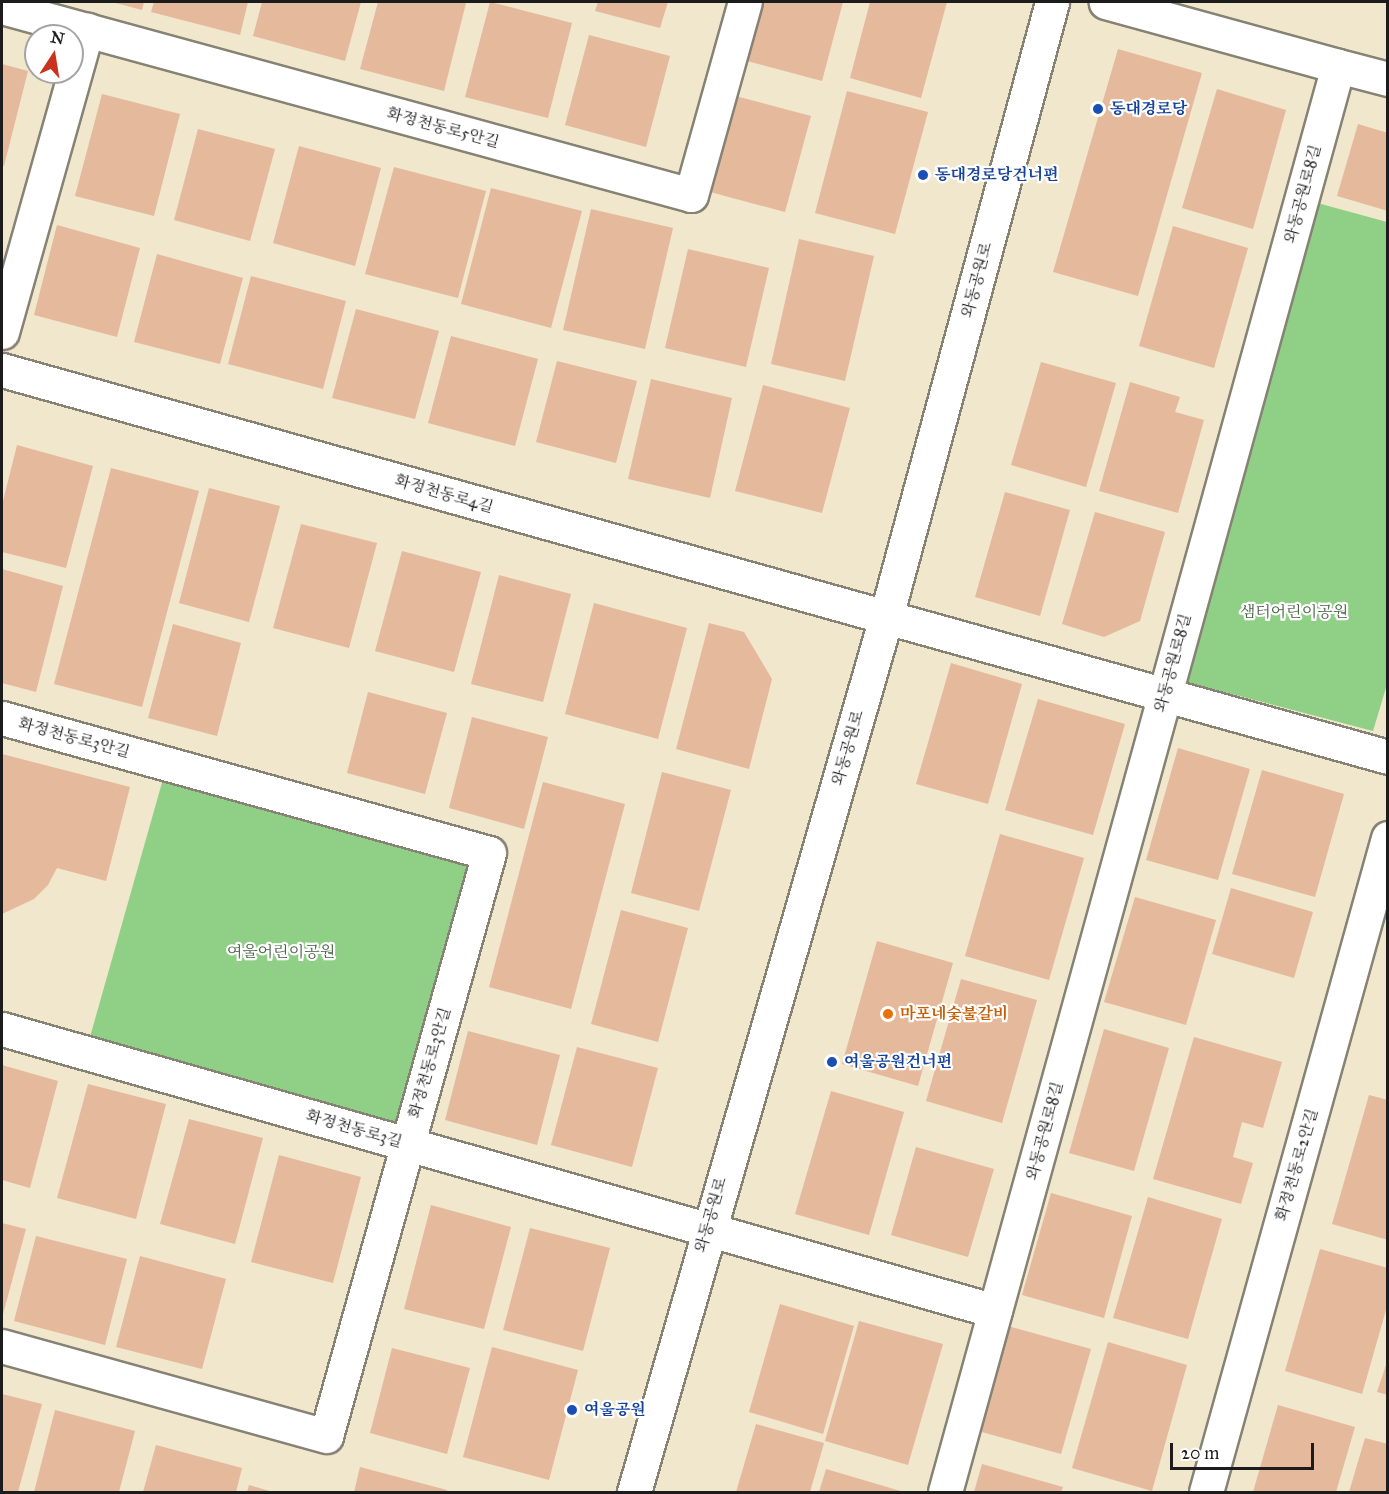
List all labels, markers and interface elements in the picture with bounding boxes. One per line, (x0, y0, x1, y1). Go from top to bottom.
north arrow (24, 24, 84, 84)
text: N (49, 27, 66, 49)
place label: 동대경로당 (1110, 99, 1187, 119)
marker: 동대경로당 (1091, 102, 1105, 116)
street label: 화정천동로5안길 (385, 104, 501, 152)
street label: 와동공원로8길 (1281, 143, 1325, 245)
place label: 동대경로당건너편 (935, 165, 1059, 185)
marker: 동대경로당건너편 (916, 168, 930, 182)
street label: 와동공원로 (958, 240, 996, 320)
street label: 화정천동로4길 (392, 471, 496, 517)
park label: 샘터어린이공원 (1240, 602, 1348, 622)
street label: 와동공원로8길 (1151, 612, 1195, 714)
street label: 와동공원로 (828, 708, 868, 788)
street label: 화정천동로3안길 (16, 714, 132, 762)
park label: 여울어린이공원 (227, 942, 335, 962)
place label: 마포네숯불갈비 (900, 1004, 1008, 1024)
street label: 화정천동로3안길 (405, 1005, 455, 1121)
marker: 마포네숯불갈비 (881, 1007, 895, 1021)
place label: 여울공원건너편 (844, 1052, 952, 1072)
marker: 여울공원건너편 (825, 1055, 839, 1069)
street label: 와동공원로8길 (1023, 1080, 1067, 1182)
street label: 화정천동로3길 (304, 1106, 404, 1152)
street label: 화정천동로2안길 (1272, 1107, 1322, 1223)
street label: 와동공원로 (691, 1175, 731, 1255)
place label: 여울공원 (584, 1400, 646, 1420)
marker: 여울공원 (565, 1403, 579, 1417)
scale bar (1173, 1431, 1317, 1469)
text: 20 m (1181, 1442, 1219, 1464)

